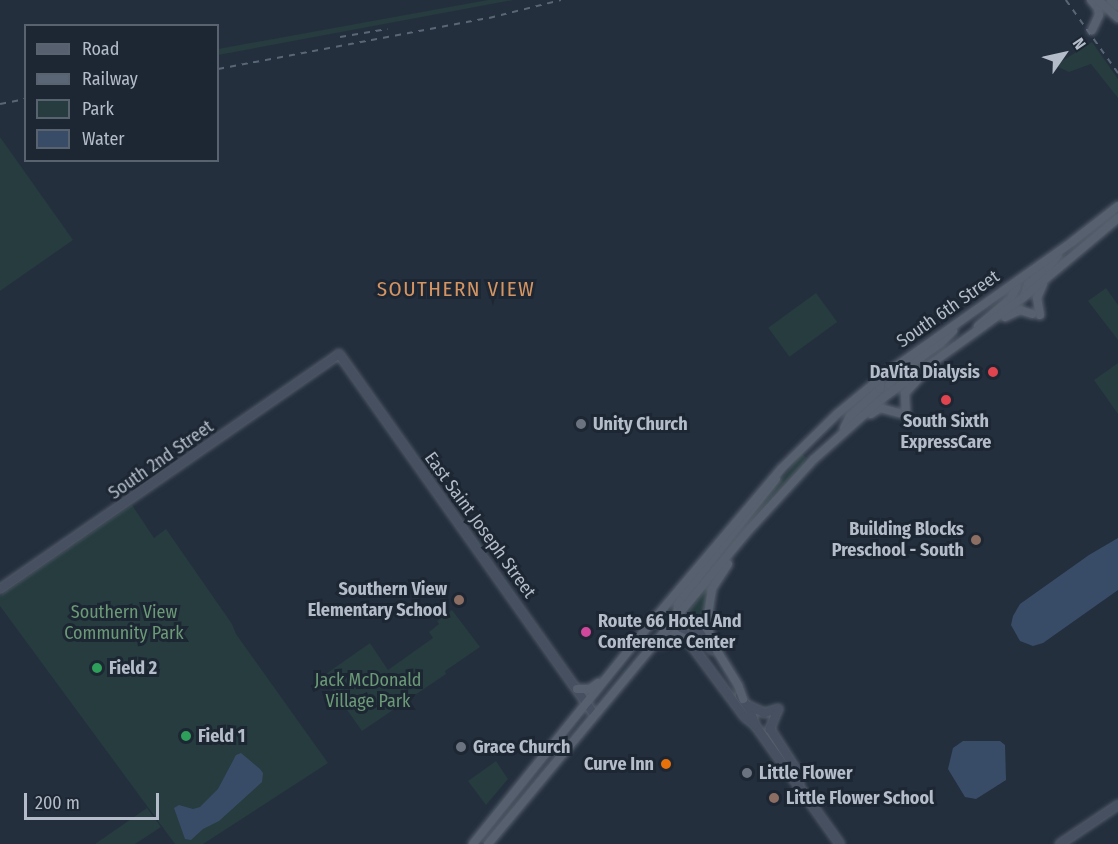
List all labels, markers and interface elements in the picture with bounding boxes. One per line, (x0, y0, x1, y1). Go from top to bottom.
legend (24, 24, 219, 162)
north arrow (1034, 24, 1094, 84)
text: N (1069, 34, 1090, 53)
text: Road (82, 38, 119, 60)
text: Railway (82, 68, 138, 90)
text: Park (82, 98, 114, 120)
text: Water (82, 128, 125, 150)
street label: South 6th Street (893, 266, 1003, 352)
district label: SOUTHERN VIEW (377, 276, 535, 302)
place label: DaVita Dialysis (870, 361, 980, 383)
marker: DaVita Dialysis (984, 363, 1002, 381)
marker: South Sixth ExpressCare (937, 391, 955, 409)
place label: South Sixth ExpressCare (900, 411, 992, 454)
place label: Unity Church (593, 413, 688, 435)
street label: South 2nd Street (104, 416, 218, 504)
marker: Unity Church (574, 417, 588, 431)
street label: East Saint Joseph Street (420, 448, 540, 602)
place label: Building Blocks Preschool - South (832, 519, 964, 562)
marker: Building Blocks Preschool - South (969, 533, 983, 547)
place label: Southern View Elementary School (308, 579, 447, 622)
marker: Southern View Elementary School (452, 593, 466, 607)
park label: Southern View Community Park (64, 602, 184, 644)
place label: Route 66 Hotel And Conference Center (598, 611, 742, 654)
marker: Route 66 Hotel And Conference Center (579, 625, 593, 639)
place label: Field 2 (109, 657, 157, 679)
marker: Field 2 (90, 661, 104, 675)
park label: Jack McDonald Village Park (315, 670, 421, 712)
place label: Field 1 (198, 725, 245, 747)
marker: Field 1 (179, 729, 193, 743)
place label: Grace Church (473, 736, 570, 758)
marker: Grace Church (454, 740, 468, 754)
place label: Curve Inn (584, 753, 654, 775)
marker: Curve Inn (659, 757, 673, 771)
place label: Little Flower (759, 762, 852, 784)
marker: Little Flower (740, 766, 754, 780)
scale bar (27, 781, 162, 819)
place label: Little Flower School (786, 787, 934, 809)
marker: Little Flower School (767, 791, 781, 805)
text: 200 m (35, 792, 80, 814)

